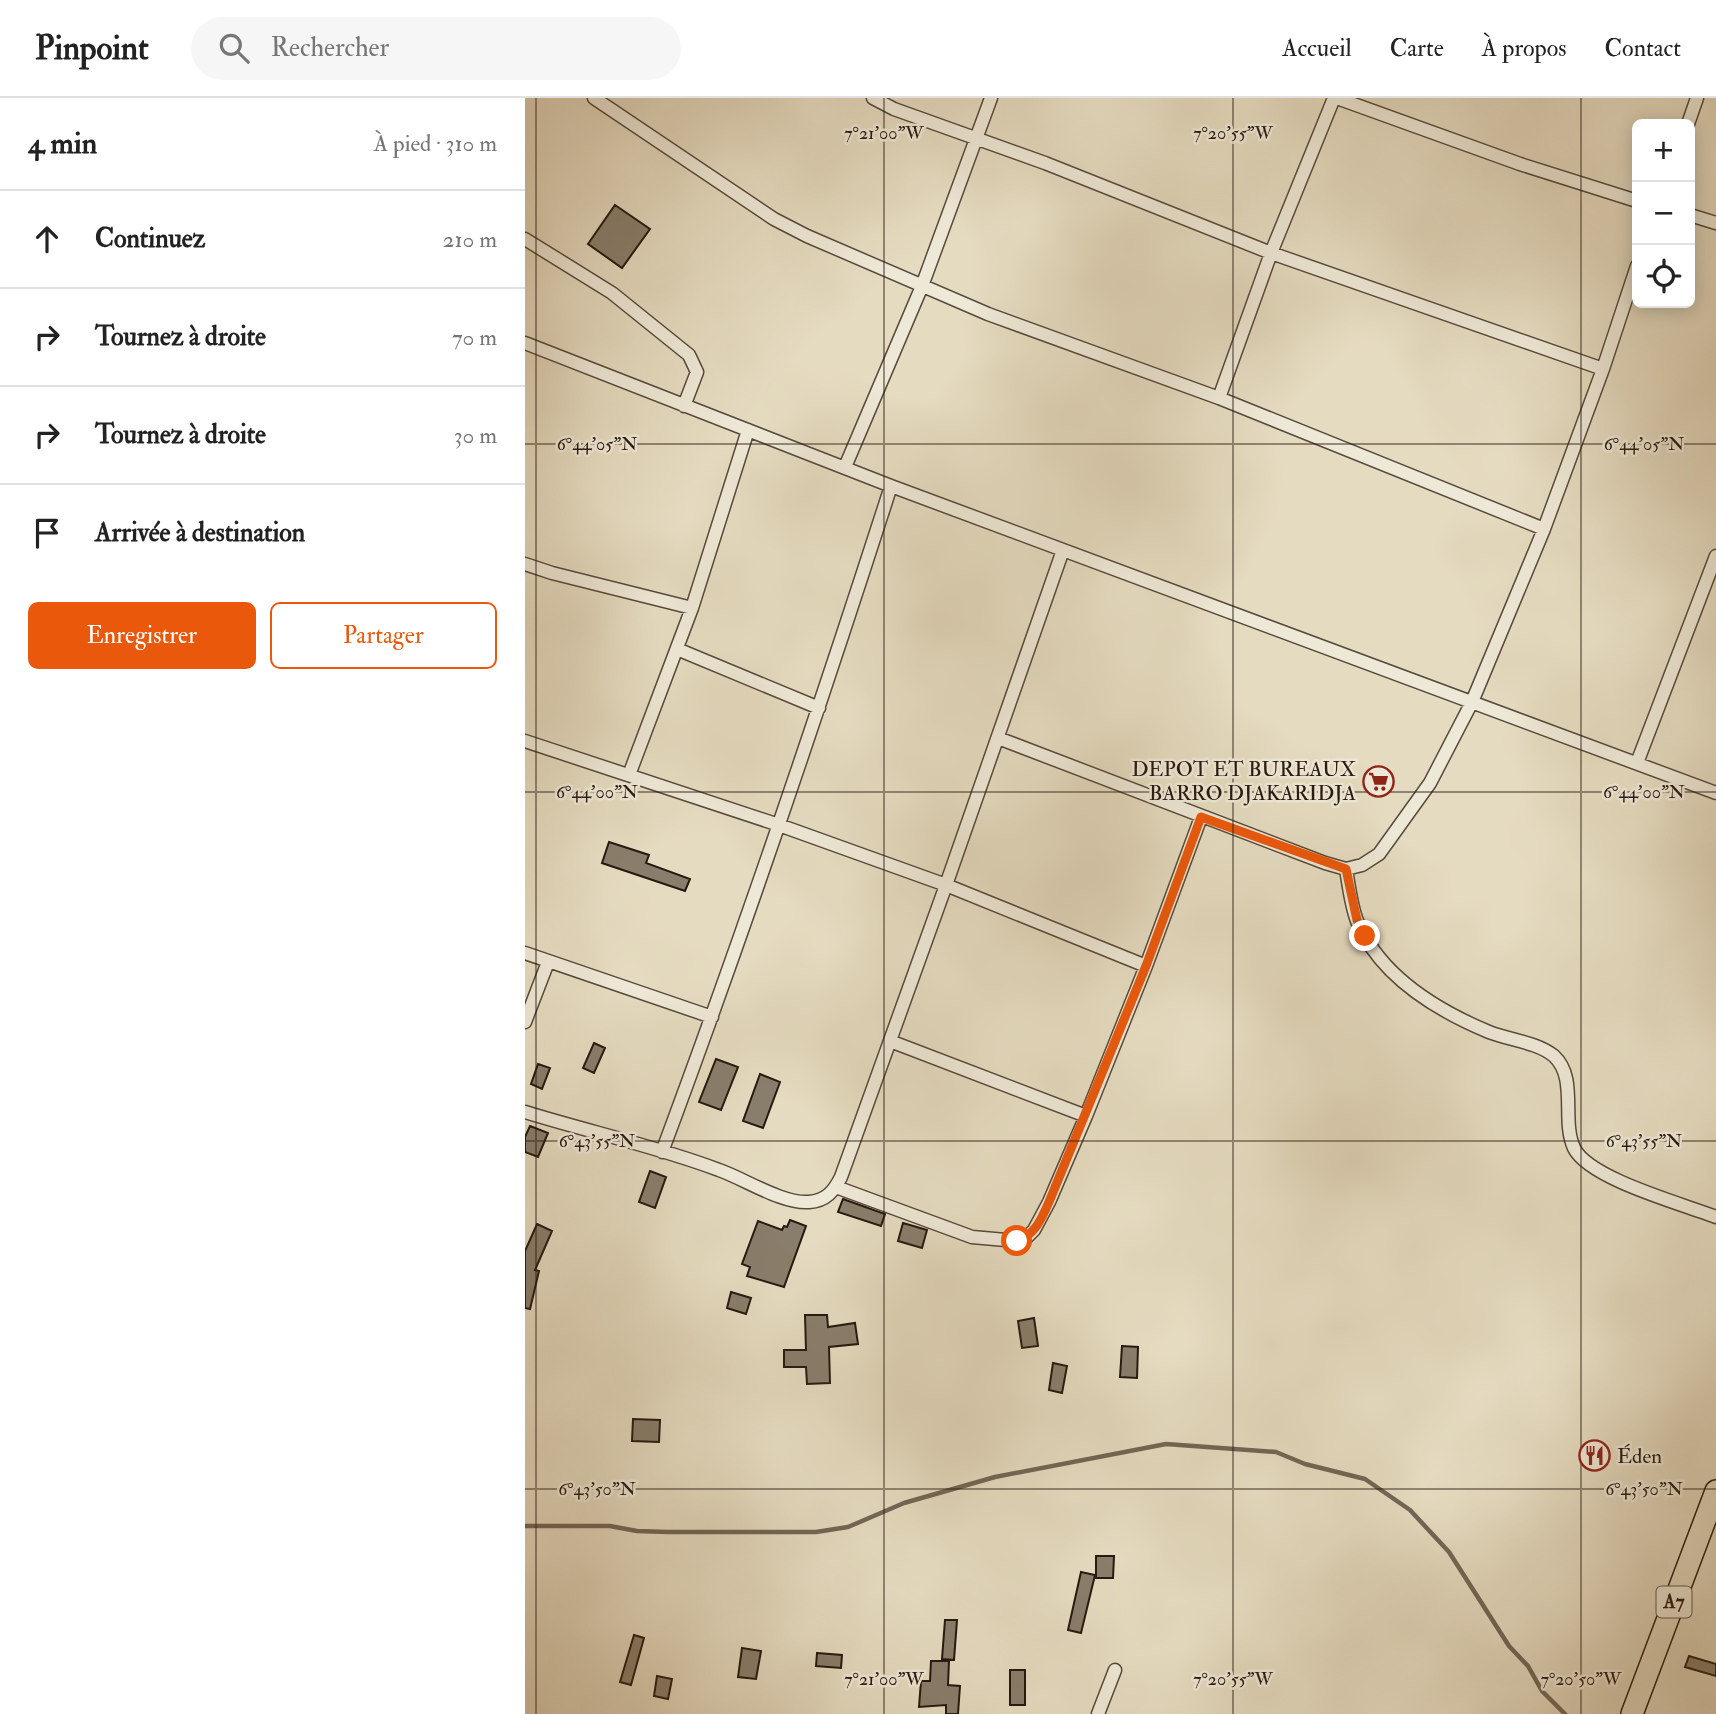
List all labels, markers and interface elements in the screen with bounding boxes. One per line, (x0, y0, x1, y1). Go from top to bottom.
search box (191, 17, 681, 80)
text: Pinpoint (35, 28, 149, 69)
icon: search (215, 29, 253, 67)
text: Rechercher (271, 32, 389, 64)
text: Accueil (1282, 33, 1352, 64)
text: Carte (1390, 33, 1444, 64)
text: À propos (1482, 33, 1567, 64)
text: Contact (1605, 33, 1681, 64)
map controls (1632, 119, 1695, 308)
button: + (1632, 119, 1695, 182)
text: 7°21'00"W (844, 122, 924, 145)
text: 7°20'55"W (1193, 122, 1273, 145)
text: 4 min (28, 125, 97, 162)
text: À pied · 310 m (373, 129, 497, 158)
button: − (1632, 182, 1695, 245)
icon: ahead (28, 220, 66, 258)
text: Continuez (95, 223, 205, 255)
text: 210 m (443, 225, 497, 254)
button: locate (1632, 245, 1695, 308)
icon: right (28, 318, 66, 356)
text: Tournez à droite (95, 321, 266, 353)
text: 70 m (452, 323, 497, 352)
icon: right (28, 416, 66, 454)
text: Tournez à droite (95, 419, 266, 451)
text: 30 m (454, 421, 497, 450)
text: 6°44'05"N (557, 433, 637, 456)
text: 6°44'05"N (1604, 433, 1684, 456)
icon: arrive (28, 514, 66, 552)
text: Arrivée à destination (95, 517, 305, 549)
button: Enregistrer (28, 602, 256, 669)
button: Partager (270, 602, 497, 669)
place label: DEPOT ET BUREAUX BARRO DJAKARIDJA (1131, 756, 1356, 807)
supermarket icon: DEPOT ET BUREAUX BARRO DJAKARIDJA (1362, 764, 1396, 798)
text: 6°44'00"N (556, 781, 638, 804)
text: 6°44'00"N (1603, 781, 1685, 804)
route end (1349, 920, 1380, 951)
text: 6°43'55"N (559, 1130, 635, 1153)
text: 6°43'55"N (1606, 1130, 1682, 1153)
route start (1001, 1225, 1032, 1256)
restaurant icon: Éden (1577, 1439, 1611, 1473)
place label: Éden (1617, 1443, 1662, 1470)
text: 6°43'50"N (558, 1478, 636, 1501)
text: 6°43'50"N (1605, 1478, 1683, 1501)
road number: A7 (1657, 1586, 1691, 1618)
text: 7°21'00"W (844, 1668, 924, 1691)
text: 7°20'55"W (1193, 1668, 1273, 1691)
text: 7°20'50"W (1541, 1668, 1622, 1691)

